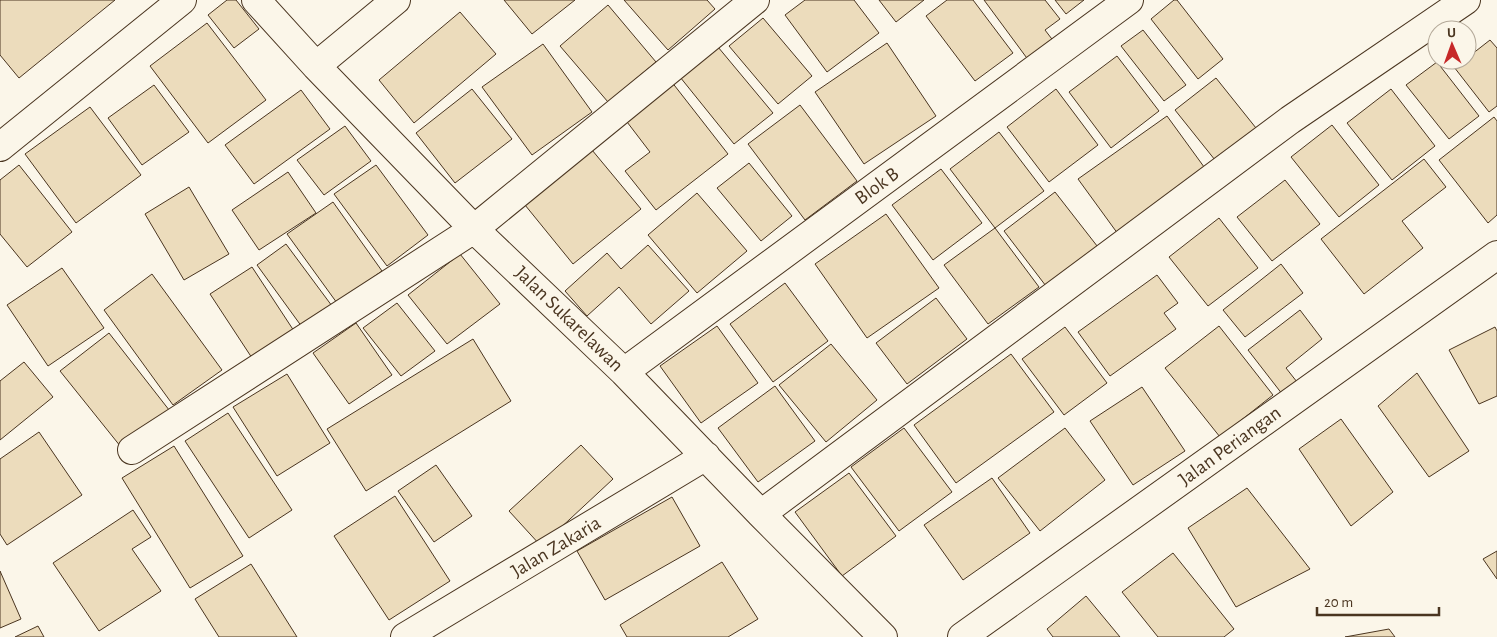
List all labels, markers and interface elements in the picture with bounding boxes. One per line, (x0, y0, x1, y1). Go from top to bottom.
north arrow (1427, 20, 1477, 70)
text: U (1447, 26, 1456, 40)
street label: Blok B (851, 164, 903, 208)
street label: Jalan Sukarelawan (511, 262, 627, 376)
street label: Jalan Periangan (1175, 402, 1285, 490)
street label: Jalan Zakaria (508, 512, 604, 582)
scale bar (1317, 584, 1440, 616)
text: 20 m (1324, 595, 1353, 610)

